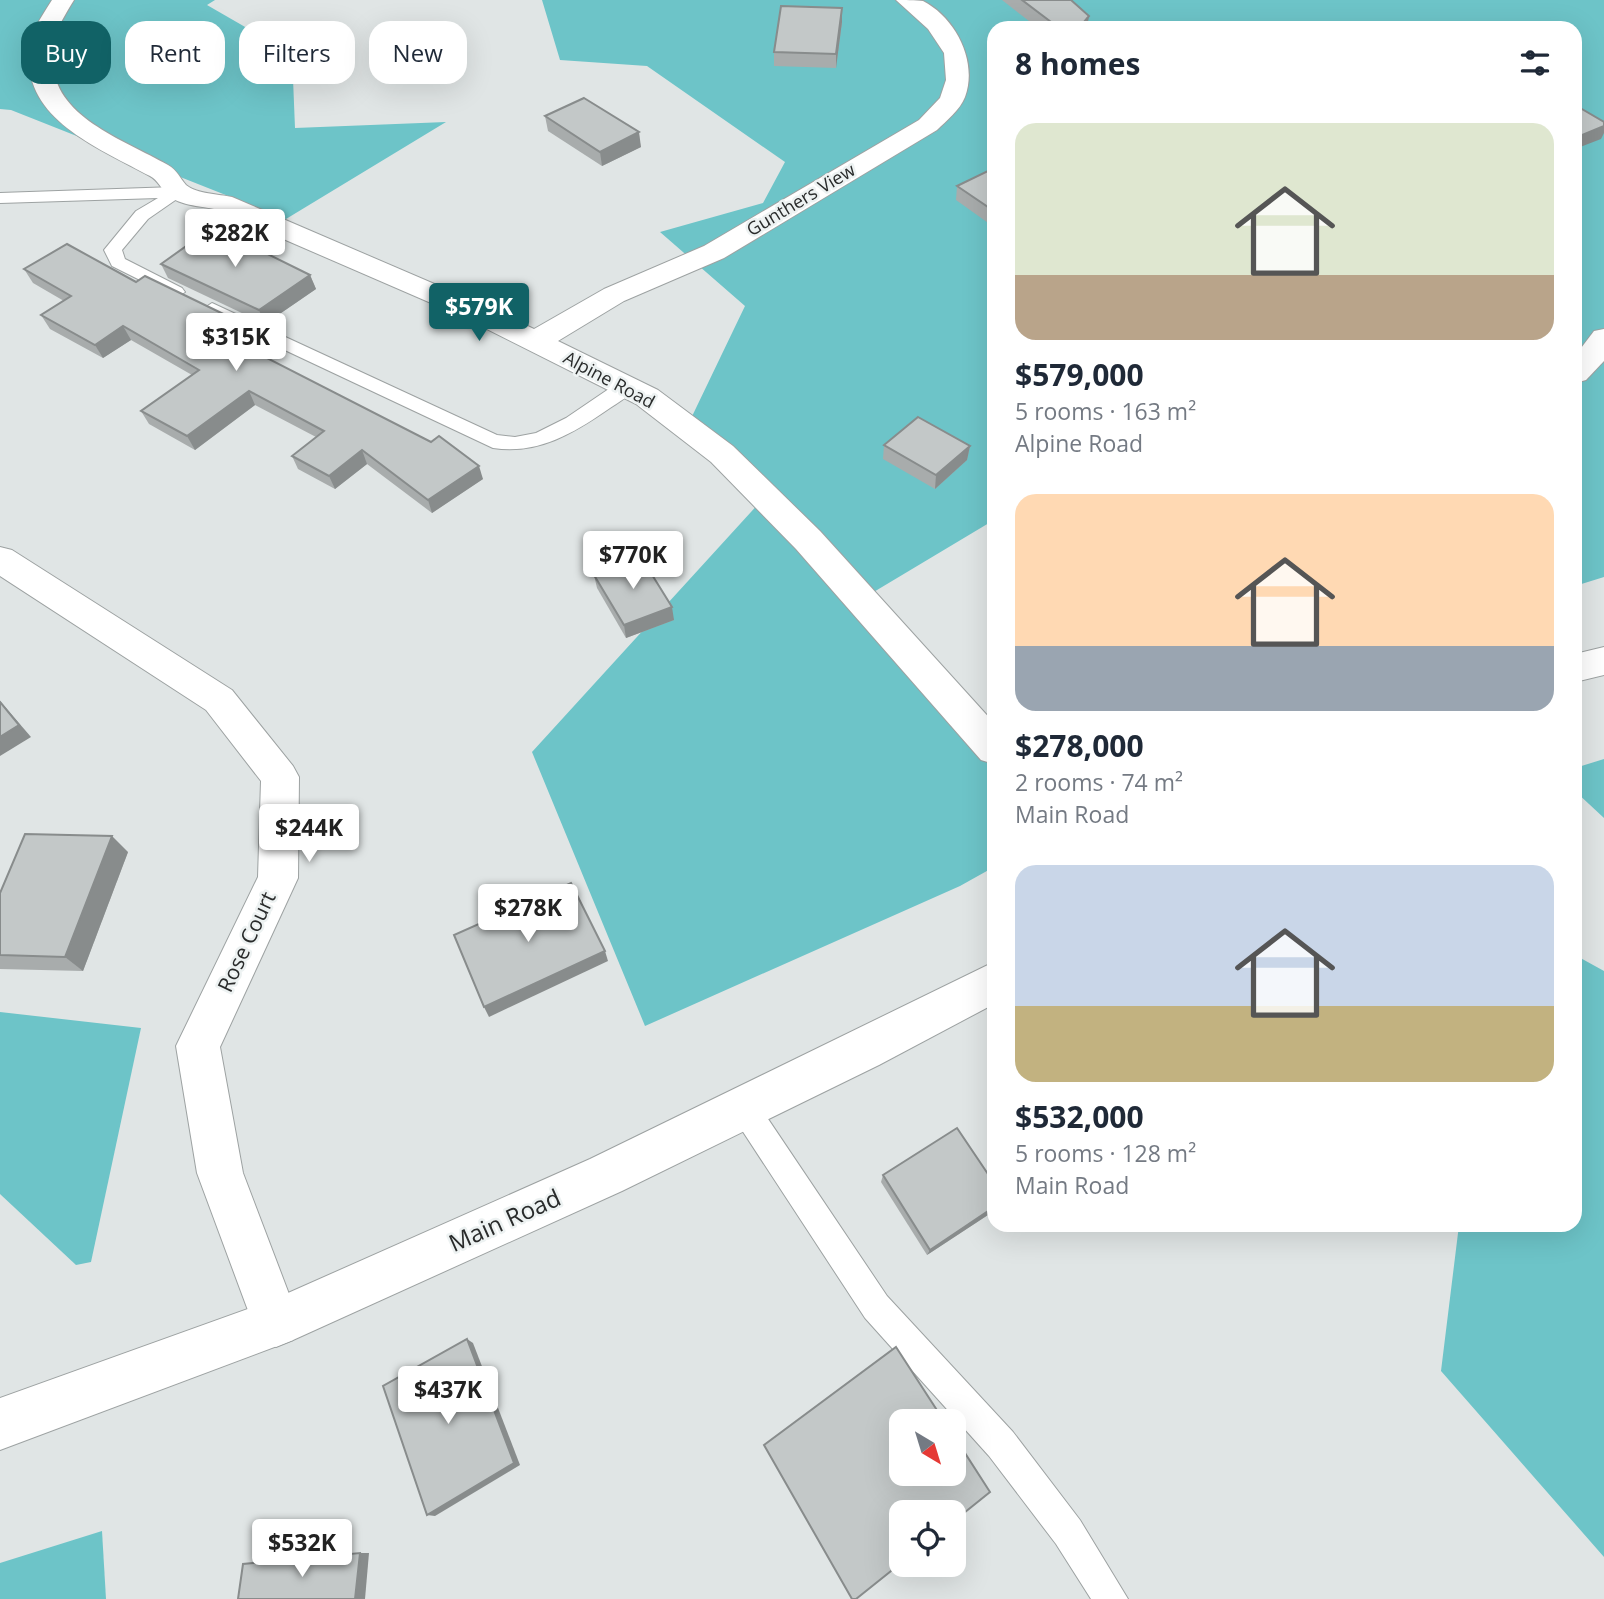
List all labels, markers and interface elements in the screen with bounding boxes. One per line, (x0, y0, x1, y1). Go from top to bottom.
chip: Buy (21, 21, 111, 84)
chip: Rent (125, 21, 225, 84)
chip: Filters (239, 21, 355, 84)
chip: New (369, 21, 467, 84)
text: 8 homes (1015, 43, 1140, 84)
icon: filters (1516, 44, 1554, 82)
street label: Gunthers View (742, 157, 859, 241)
icon: home (1222, 168, 1348, 294)
pin: $282K (186, 210, 284, 269)
text: $282K (201, 216, 269, 248)
pin: $579K (430, 284, 528, 343)
text: $579K (445, 290, 513, 322)
pin: $315K (187, 314, 285, 373)
text: $315K (202, 320, 270, 352)
street label: Alpine Road (560, 345, 659, 413)
text: $579,000 (1015, 354, 1144, 395)
text: 5 rooms · 163 m² (1015, 395, 1196, 427)
text: Alpine Road (1015, 427, 1143, 459)
pin: $770K (584, 532, 682, 591)
text: $770K (599, 538, 667, 570)
icon: home (1222, 539, 1348, 665)
text: $278,000 (1015, 725, 1144, 766)
text: 2 rooms · 74 m² (1015, 766, 1183, 798)
text: Main Road (1015, 798, 1129, 830)
pin: $244K (260, 804, 358, 864)
text: $244K (275, 811, 343, 843)
pin: $278K (479, 884, 577, 944)
street label: Rose Court (211, 887, 282, 996)
text: $278K (494, 891, 562, 923)
icon: home (1222, 910, 1348, 1036)
text: $532,000 (1015, 1096, 1144, 1137)
text: 5 rooms · 128 m² (1015, 1137, 1196, 1169)
text: Main Road (1015, 1169, 1129, 1201)
street label: Main Road (443, 1180, 566, 1259)
pin: $437K (399, 1366, 497, 1426)
text: $437K (414, 1373, 482, 1405)
north arrow (889, 1409, 966, 1486)
map controls (889, 1409, 966, 1577)
button: locate (889, 1500, 966, 1577)
pin: $532K (253, 1520, 351, 1579)
text: $532K (268, 1526, 336, 1558)

